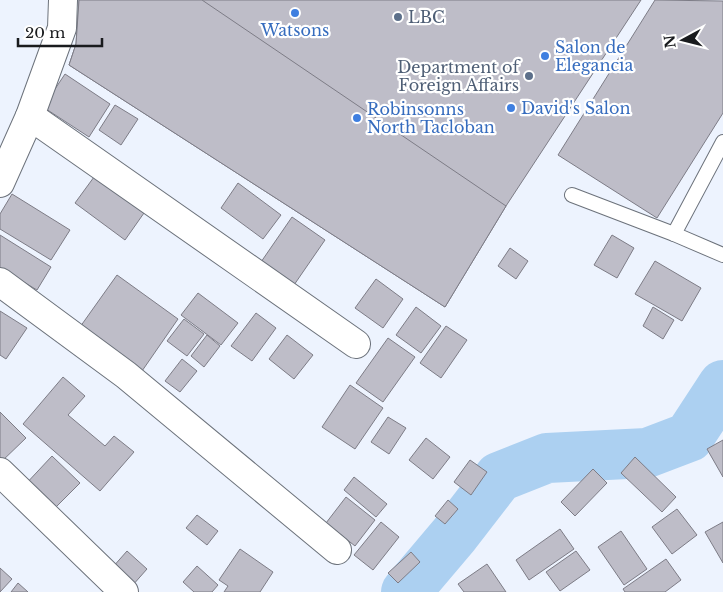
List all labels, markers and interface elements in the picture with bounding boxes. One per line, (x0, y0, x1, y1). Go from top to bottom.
marker: Watsons (289, 7, 301, 19)
place label: LBC (408, 7, 445, 27)
marker: LBC (392, 11, 404, 23)
scale bar (18, 15, 101, 47)
north arrow (658, 15, 708, 65)
place label: Watsons (260, 20, 329, 40)
text: 20 m (25, 23, 65, 42)
text: N (660, 34, 680, 49)
place label: Salon de Elegancia (555, 37, 633, 75)
marker: Salon de Elegancia (539, 50, 551, 62)
place label: Department of Foreign Affairs (397, 57, 521, 95)
marker: Department of Foreign Affairs (523, 70, 535, 82)
place label: David's Salon (521, 98, 631, 118)
place label: Robinsonns North Tacloban (367, 99, 495, 137)
marker: David's Salon (505, 102, 517, 114)
marker: Robinsonns North Tacloban (351, 112, 363, 124)

